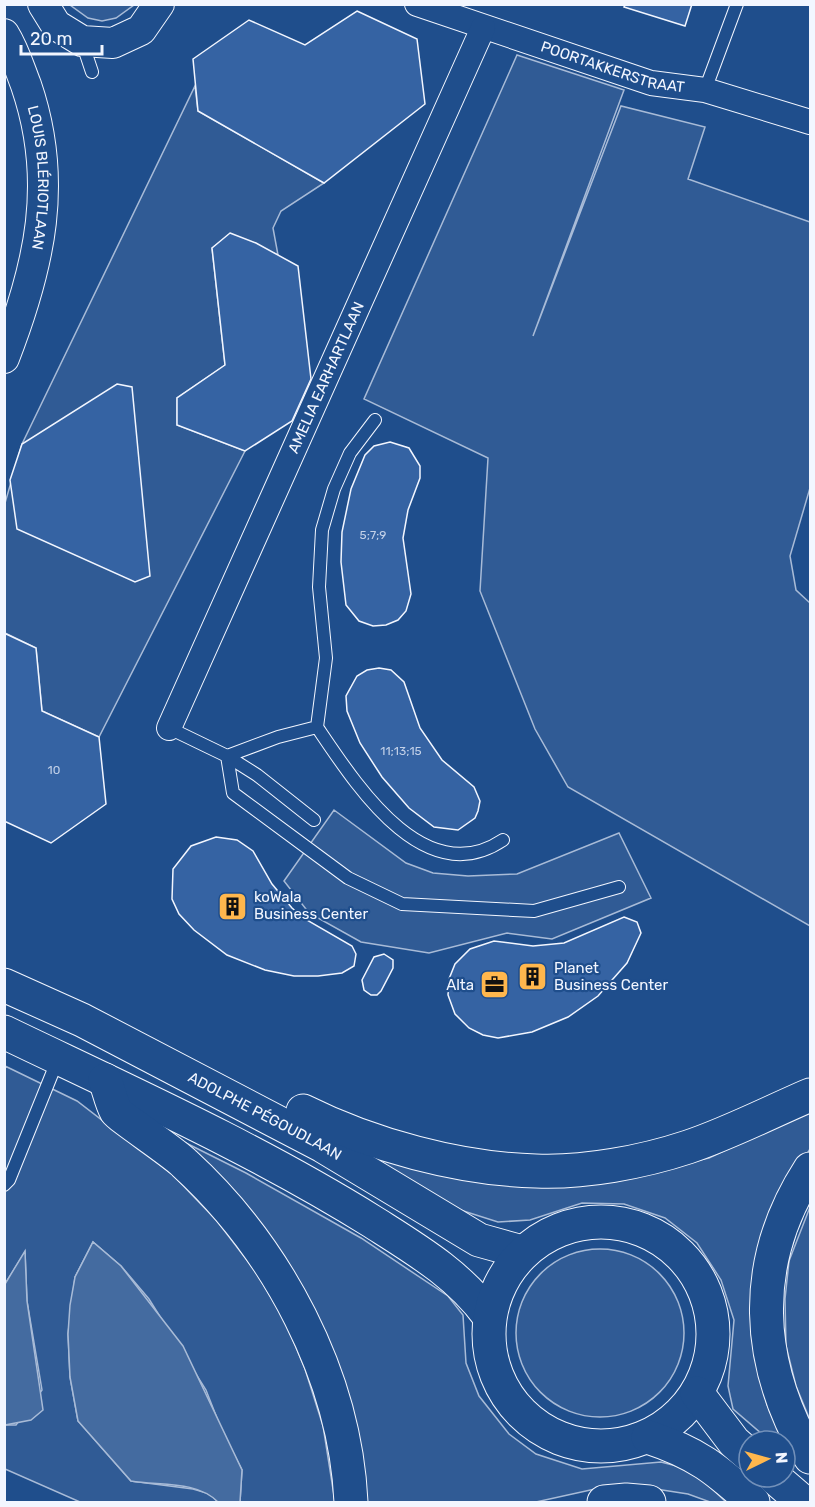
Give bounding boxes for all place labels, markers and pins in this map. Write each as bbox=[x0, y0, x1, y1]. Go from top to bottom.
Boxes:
place label: koWala Business Center bbox=[254, 888, 368, 923]
building icon: koWala Business Center bbox=[217, 890, 249, 922]
place label: Planet Business Center bbox=[554, 959, 668, 994]
building icon: Planet Business Center bbox=[517, 961, 549, 993]
office icon: Alta bbox=[479, 969, 511, 1001]
place label: Alta bbox=[446, 976, 474, 994]

